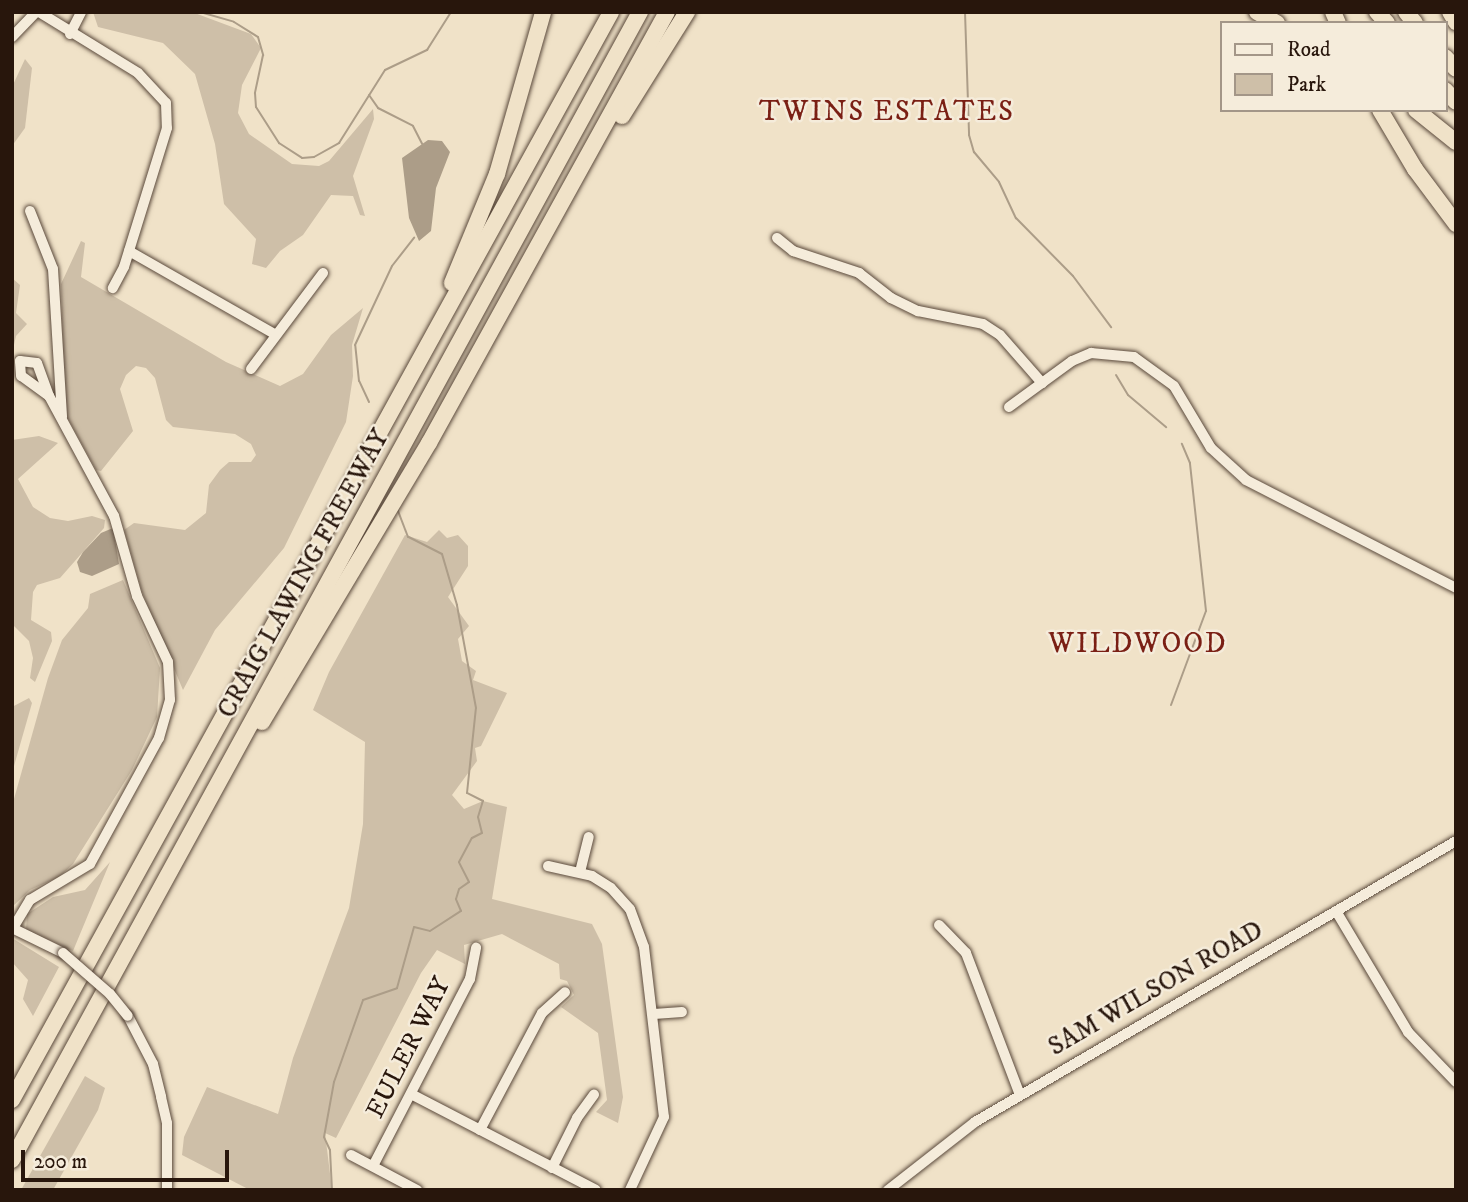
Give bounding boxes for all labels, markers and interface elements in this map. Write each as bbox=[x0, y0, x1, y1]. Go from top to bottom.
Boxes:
legend bbox=[1220, 21, 1447, 112]
text: Road bbox=[1287, 37, 1331, 63]
text: Park bbox=[1287, 72, 1326, 98]
district label: TWINS ESTATES bbox=[761, 95, 1013, 129]
street label: CRAIG LAWING FREEWAY bbox=[212, 424, 396, 724]
district label: WILDWOOD bbox=[1049, 627, 1227, 661]
street label: SAM WILSON ROAD bbox=[1043, 915, 1269, 1063]
street label: EULER WAY bbox=[360, 972, 458, 1124]
scale bar bbox=[24, 1136, 233, 1180]
text: 200 m bbox=[34, 1149, 87, 1175]

